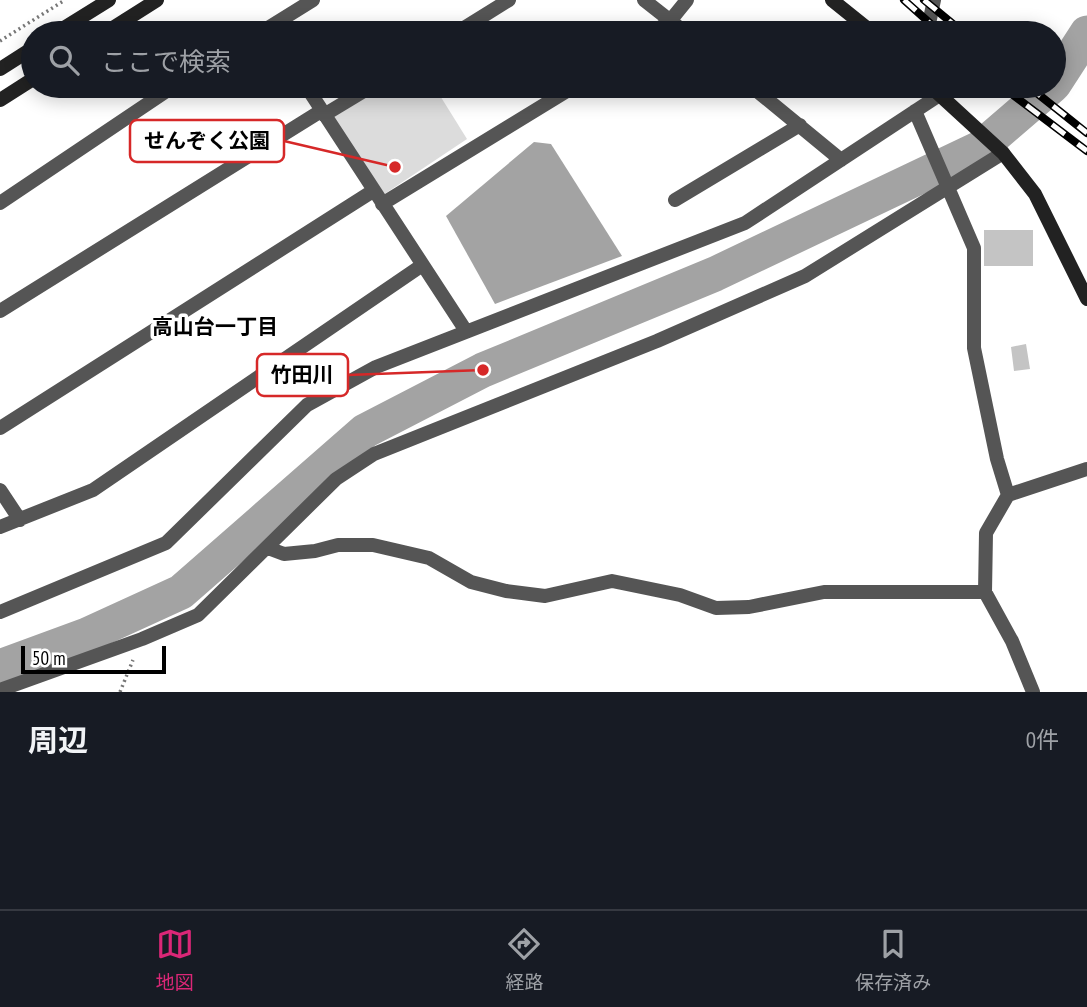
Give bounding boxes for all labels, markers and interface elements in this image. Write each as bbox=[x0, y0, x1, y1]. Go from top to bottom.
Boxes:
search box bbox=[21, 21, 1066, 98]
icon: search bbox=[45, 41, 83, 79]
text: ここで検索 bbox=[101, 45, 231, 78]
callout: せんぞく公園 bbox=[130, 120, 284, 162]
text: せんぞく公園 bbox=[144, 127, 270, 154]
district label: 高山台一丁目 bbox=[152, 313, 278, 340]
callout: 竹田川 bbox=[257, 354, 348, 396]
text: 竹田川 bbox=[271, 361, 334, 388]
scale bar bbox=[21, 643, 166, 675]
text: 50 m bbox=[32, 646, 66, 670]
text: 周辺 bbox=[28, 720, 88, 759]
text: 0件 bbox=[1026, 725, 1059, 754]
tab: 地図 bbox=[156, 925, 194, 994]
tab: 経路 bbox=[505, 925, 543, 994]
tab: 保存済み bbox=[855, 925, 931, 994]

